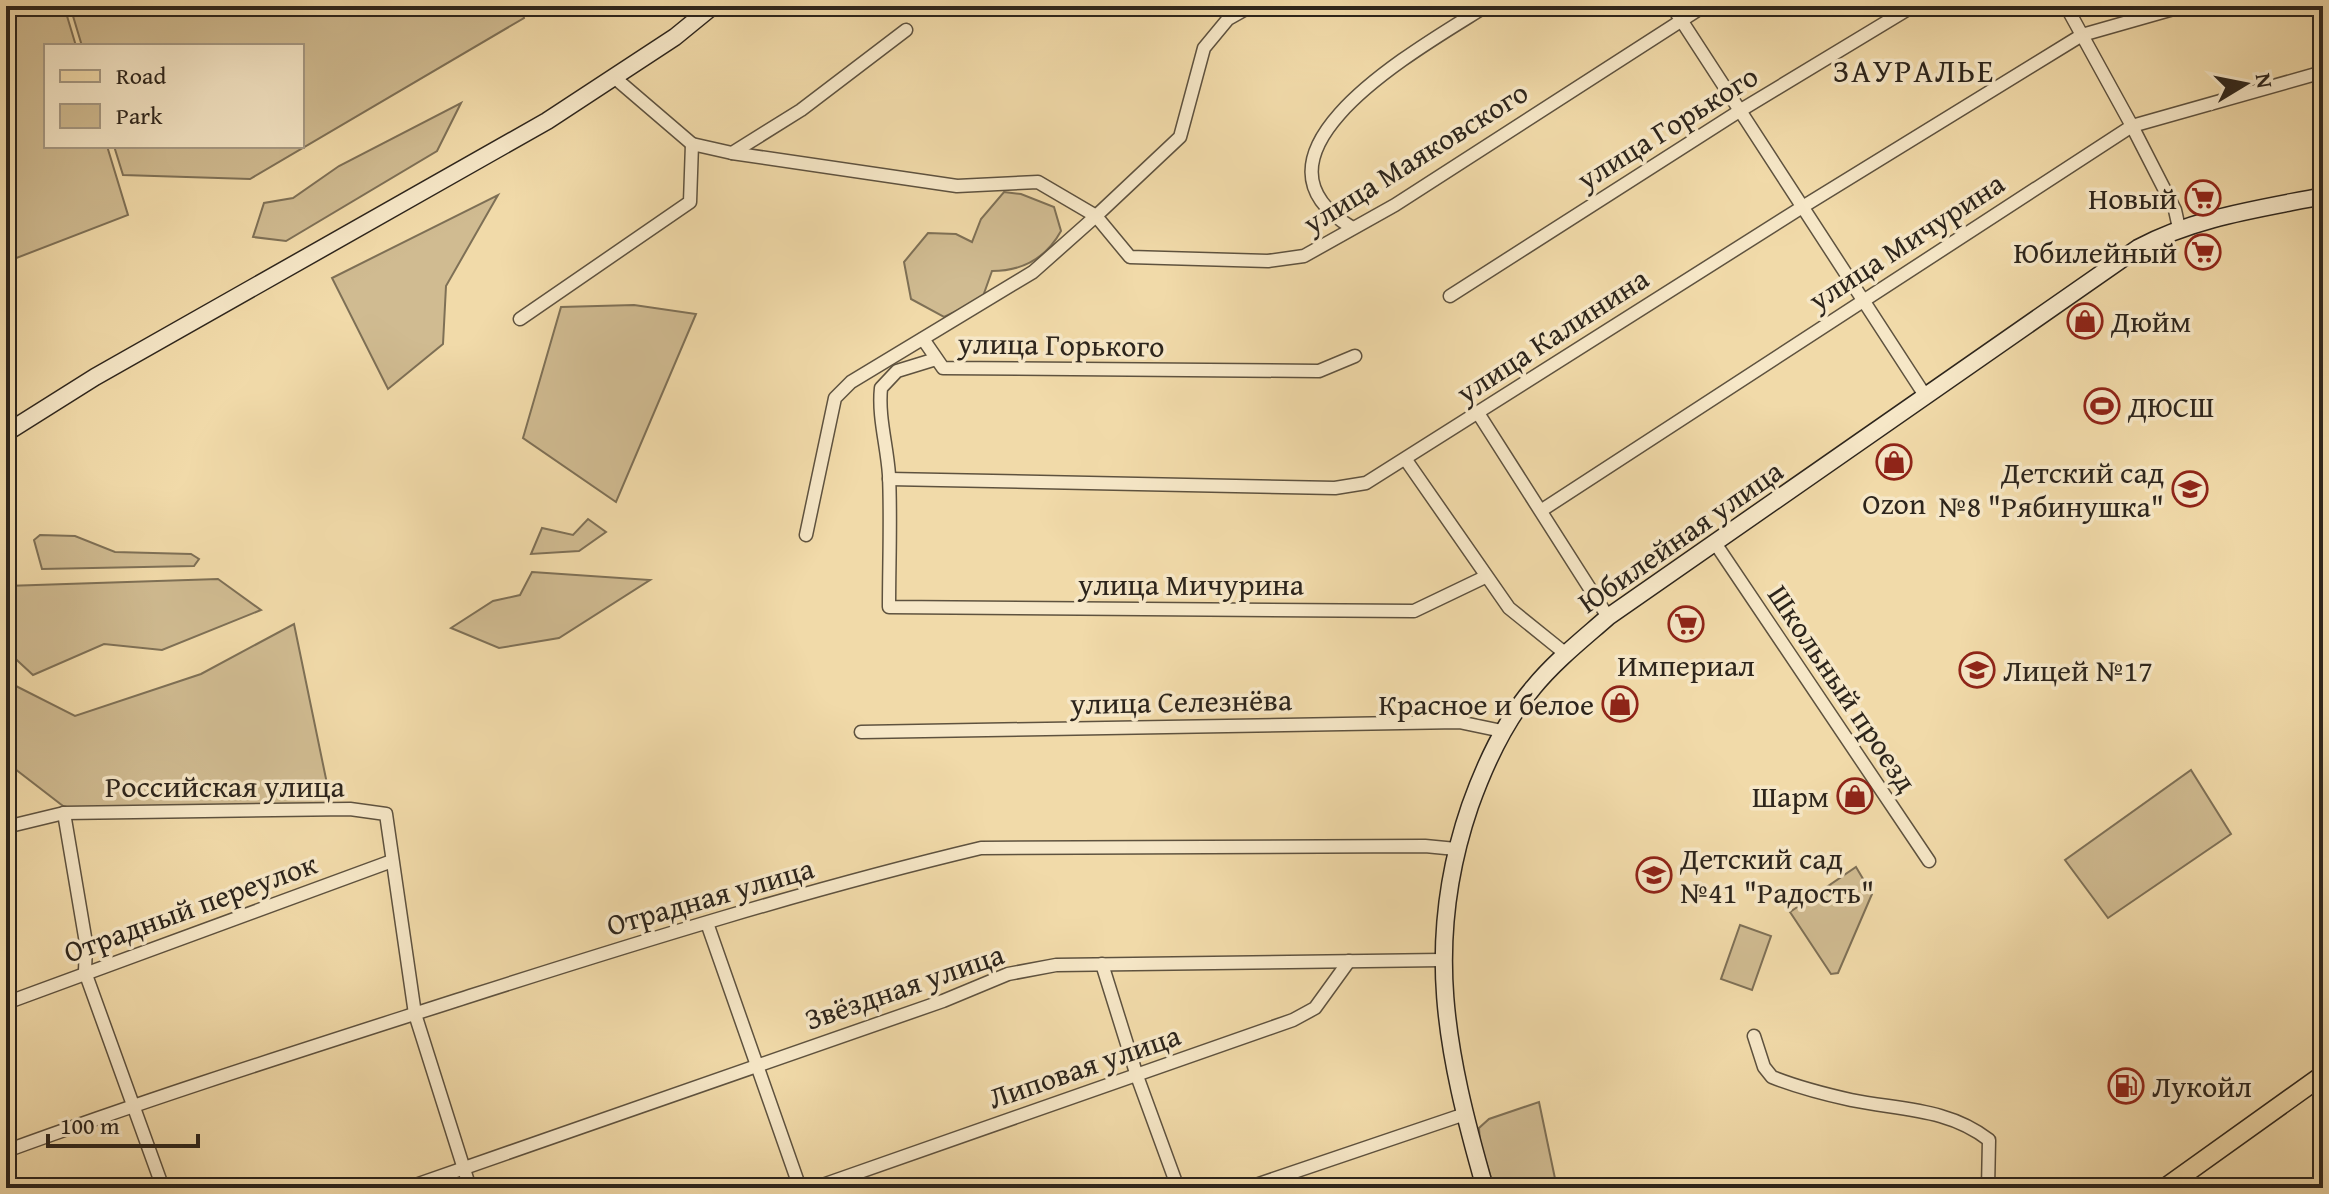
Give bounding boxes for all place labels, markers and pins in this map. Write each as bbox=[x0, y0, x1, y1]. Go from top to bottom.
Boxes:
place label: Новый bbox=[2088, 176, 2177, 220]
supermarket icon: Новый bbox=[2184, 179, 2222, 217]
place label: Юбилейный bbox=[2013, 230, 2177, 274]
supermarket icon: Юбилейный bbox=[2184, 233, 2222, 271]
place label: Дюйм bbox=[2110, 299, 2191, 343]
shop icon: Дюйм bbox=[2066, 302, 2104, 340]
place label: ДЮСШ bbox=[2127, 384, 2214, 428]
sports icon: ДЮСШ bbox=[2083, 387, 2121, 425]
shop icon: Ozon bbox=[1875, 443, 1913, 481]
place label: Детский сад №8 "Рябинушка" bbox=[1938, 450, 2164, 528]
school or university icon: Детский сад №8 "Рябинушка" bbox=[2171, 470, 2209, 508]
place label: Ozon bbox=[1862, 481, 1926, 525]
supermarket icon: Империал bbox=[1667, 605, 1705, 643]
place label: Империал bbox=[1617, 643, 1755, 687]
place label: Лицей №17 bbox=[2003, 648, 2153, 692]
school or university icon: Лицей №17 bbox=[1958, 651, 1996, 689]
place label: Красное и белое bbox=[1379, 682, 1594, 726]
shop icon: Красное и белое bbox=[1601, 685, 1639, 723]
place label: Шарм bbox=[1752, 774, 1829, 818]
shop icon: Шарм bbox=[1836, 777, 1874, 815]
place label: Детский сад №41 "Радость" bbox=[1679, 836, 1874, 914]
school or university icon: Детский сад №41 "Радость" bbox=[1635, 856, 1673, 894]
place label: Лукойл bbox=[2152, 1064, 2252, 1108]
fuel station icon: Лукойл bbox=[2107, 1067, 2145, 1105]

